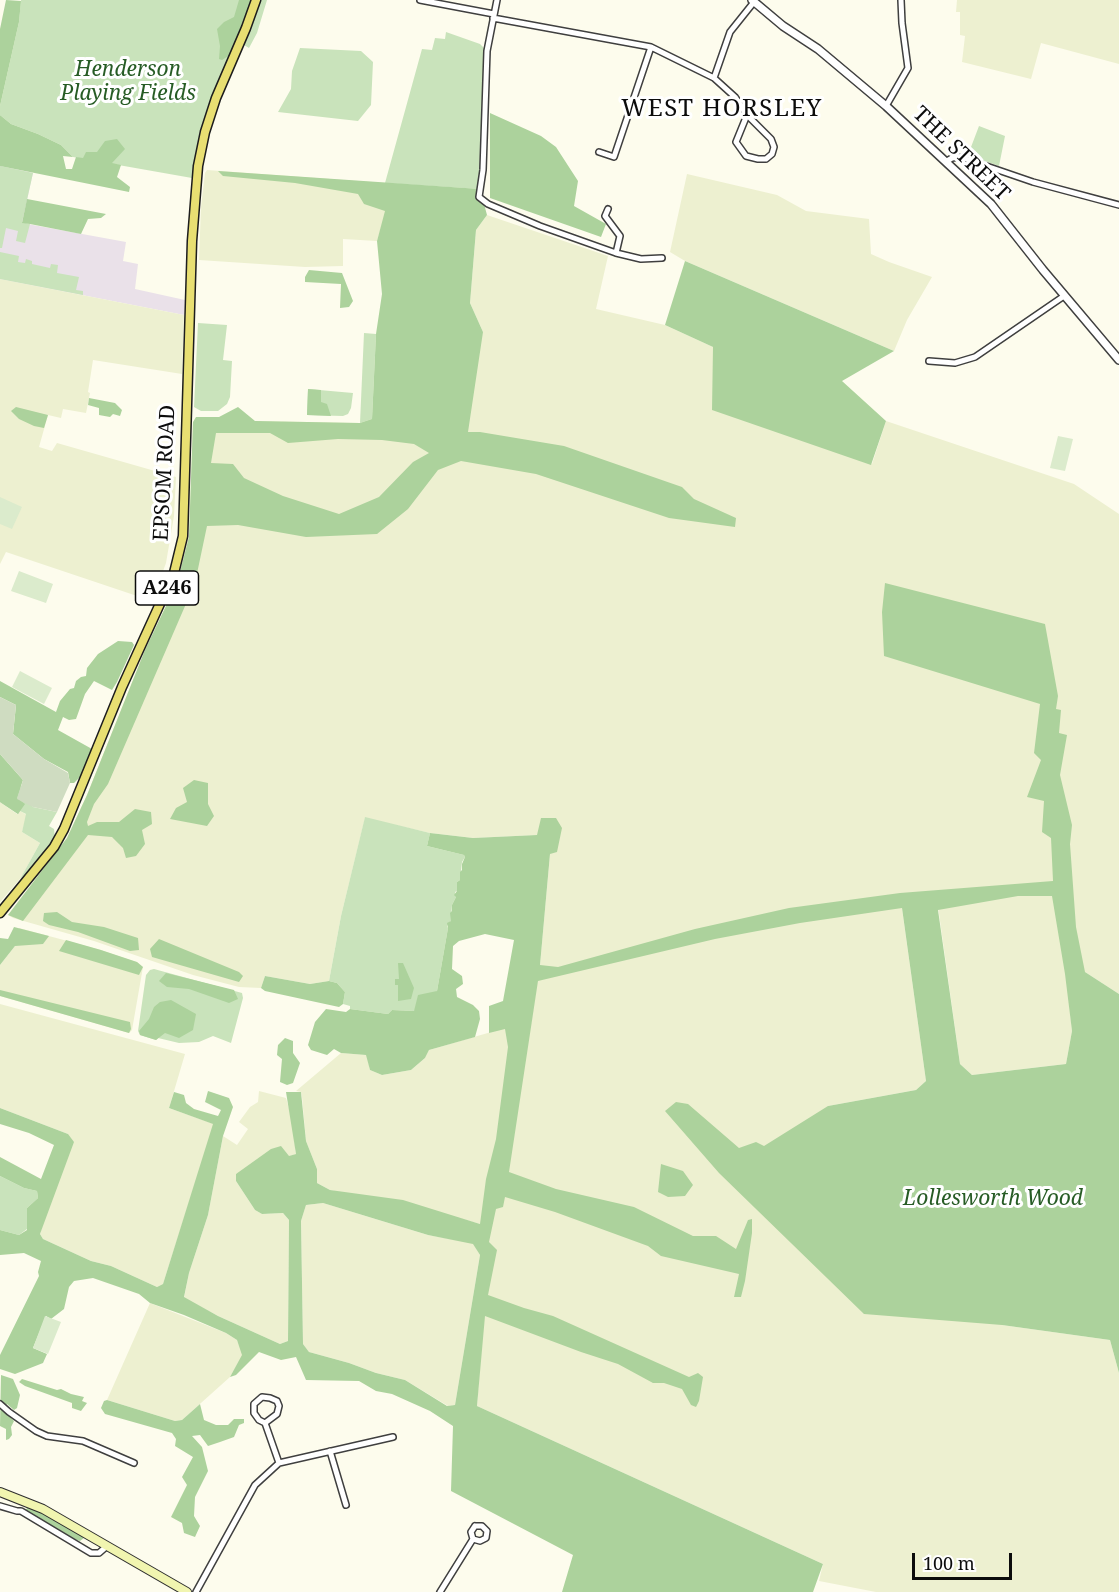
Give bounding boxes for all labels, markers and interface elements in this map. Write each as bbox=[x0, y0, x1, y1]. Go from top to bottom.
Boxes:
park label: Henderson Playing Fields bbox=[60, 57, 196, 107]
district label: WEST HORSLEY bbox=[621, 95, 823, 123]
street label: THE STREET bbox=[907, 102, 1015, 206]
street label: EPSOM ROAD bbox=[149, 404, 181, 542]
road number: A246 bbox=[136, 571, 198, 605]
park label: Lollesworth Wood bbox=[903, 1186, 1083, 1212]
scale bar bbox=[915, 1541, 1016, 1579]
text: 100 m bbox=[923, 1551, 975, 1575]

